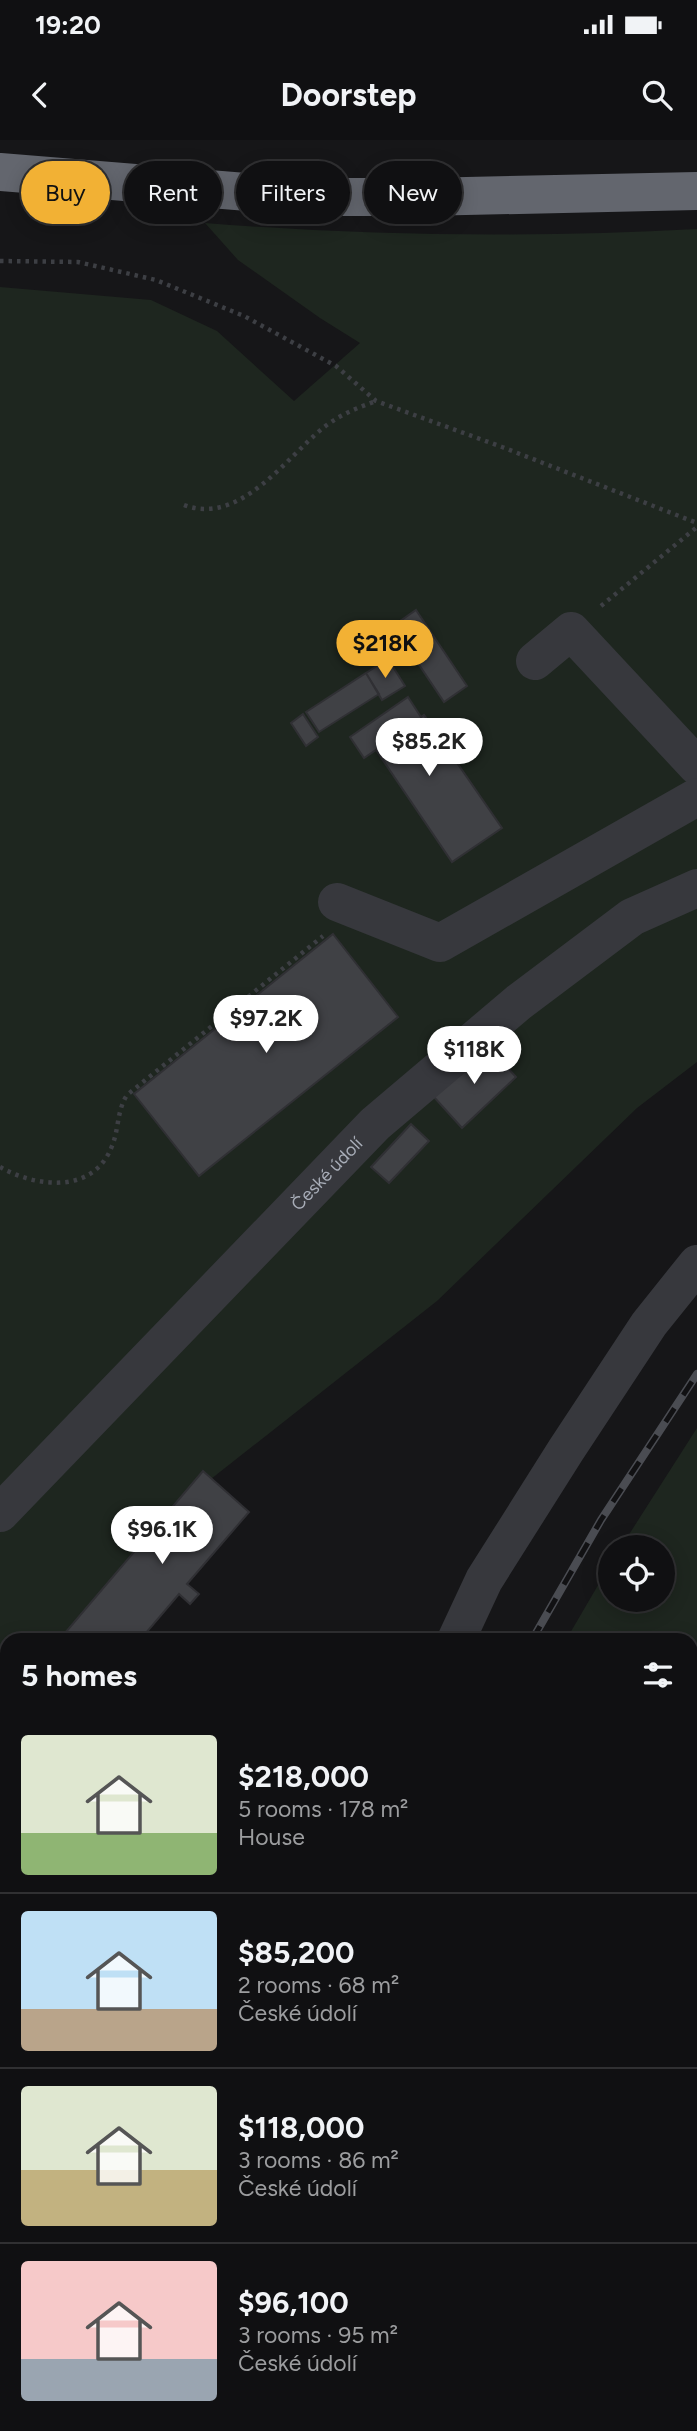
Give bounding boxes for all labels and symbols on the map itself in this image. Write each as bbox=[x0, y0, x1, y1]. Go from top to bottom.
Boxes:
pin: $218K bbox=[336, 620, 434, 680]
pin: $85.2K bbox=[372, 718, 486, 778]
pin: $97.2K bbox=[209, 996, 323, 1055]
pin: $118K bbox=[425, 1026, 523, 1086]
street label: České údolí bbox=[287, 1132, 368, 1215]
pin: $96.1K bbox=[105, 1506, 219, 1566]

